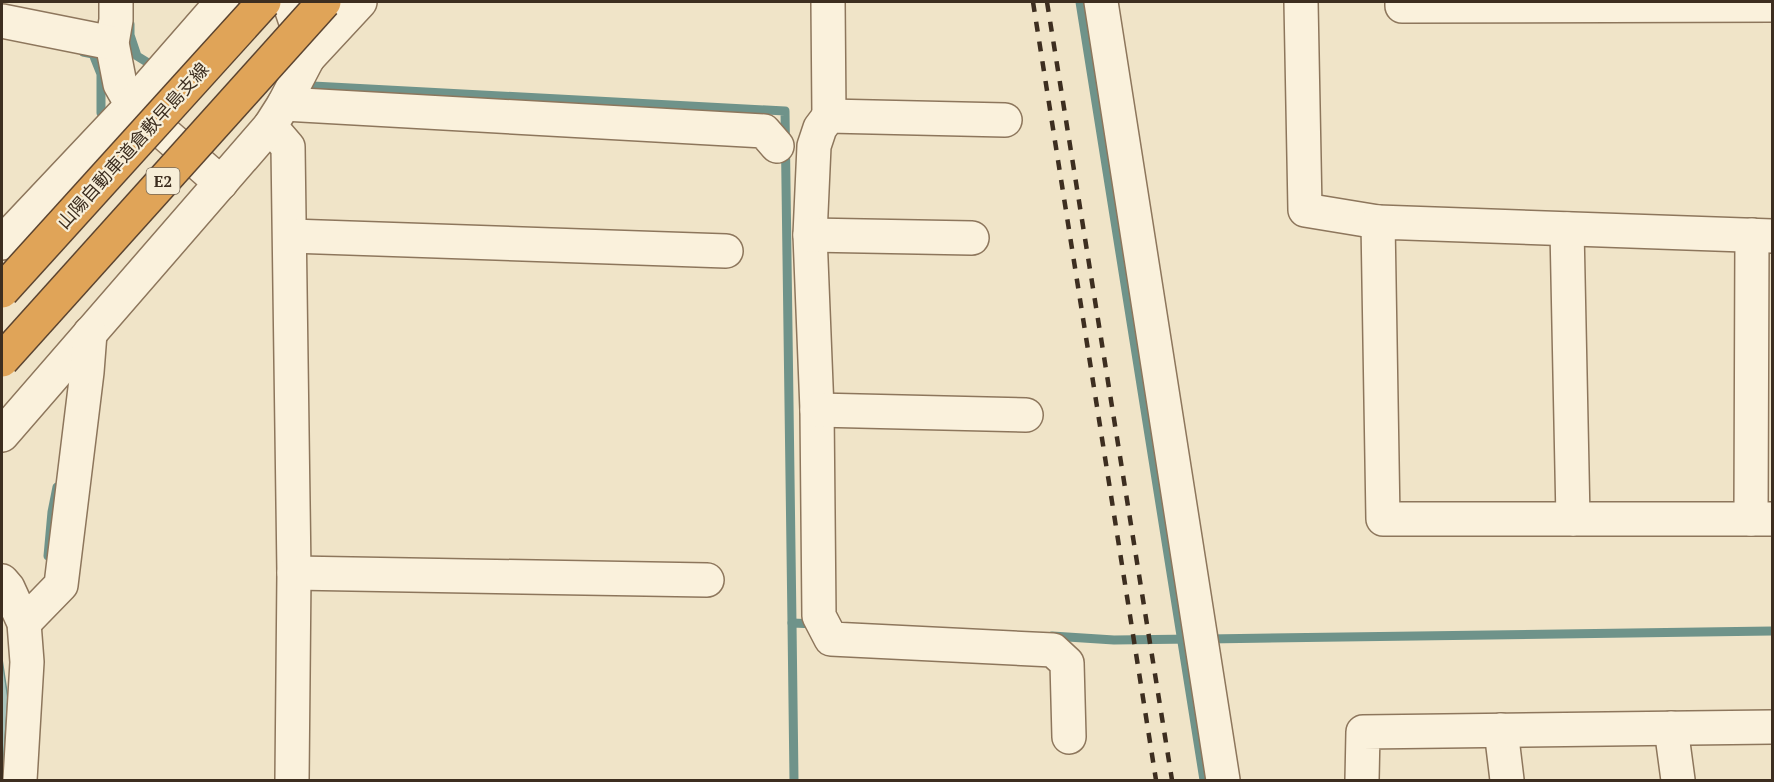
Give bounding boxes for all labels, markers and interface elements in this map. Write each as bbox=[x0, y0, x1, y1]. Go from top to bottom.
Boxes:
street label: 山陽自動車道倉敷早島支線 bbox=[51, 57, 213, 234]
road number: E2 bbox=[146, 168, 180, 194]

